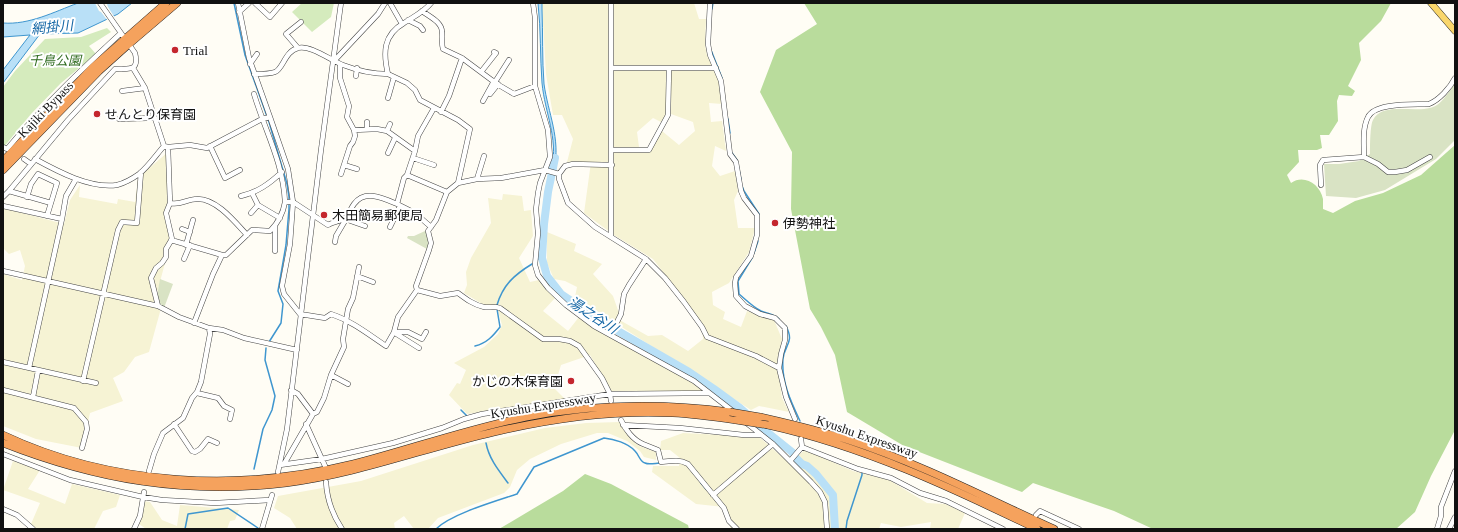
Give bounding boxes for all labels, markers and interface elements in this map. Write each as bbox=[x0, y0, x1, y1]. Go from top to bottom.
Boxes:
water label: 網掛川 bbox=[30, 18, 76, 37]
place label: Trial bbox=[183, 43, 208, 58]
marker: Trial bbox=[170, 45, 180, 55]
park label: 千鳥公園 bbox=[29, 53, 83, 68]
street label: Kajiki Bypass bbox=[15, 78, 76, 141]
place label: せんとり保育園 bbox=[105, 107, 196, 122]
marker: せんとり保育園 bbox=[92, 109, 102, 119]
place label: 木田簡易郵便局 bbox=[332, 208, 423, 223]
marker: 木田簡易郵便局 bbox=[319, 210, 329, 220]
place label: 伊勢神社 bbox=[783, 216, 835, 231]
marker: 伊勢神社 bbox=[770, 218, 780, 228]
water label: 湯之谷川 bbox=[565, 294, 622, 338]
place label: かじの木保育園 bbox=[472, 374, 563, 389]
marker: かじの木保育園 bbox=[566, 376, 576, 386]
street label: Kyushu Expressway bbox=[489, 390, 597, 421]
street label: Kyushu Expressway bbox=[814, 412, 920, 461]

